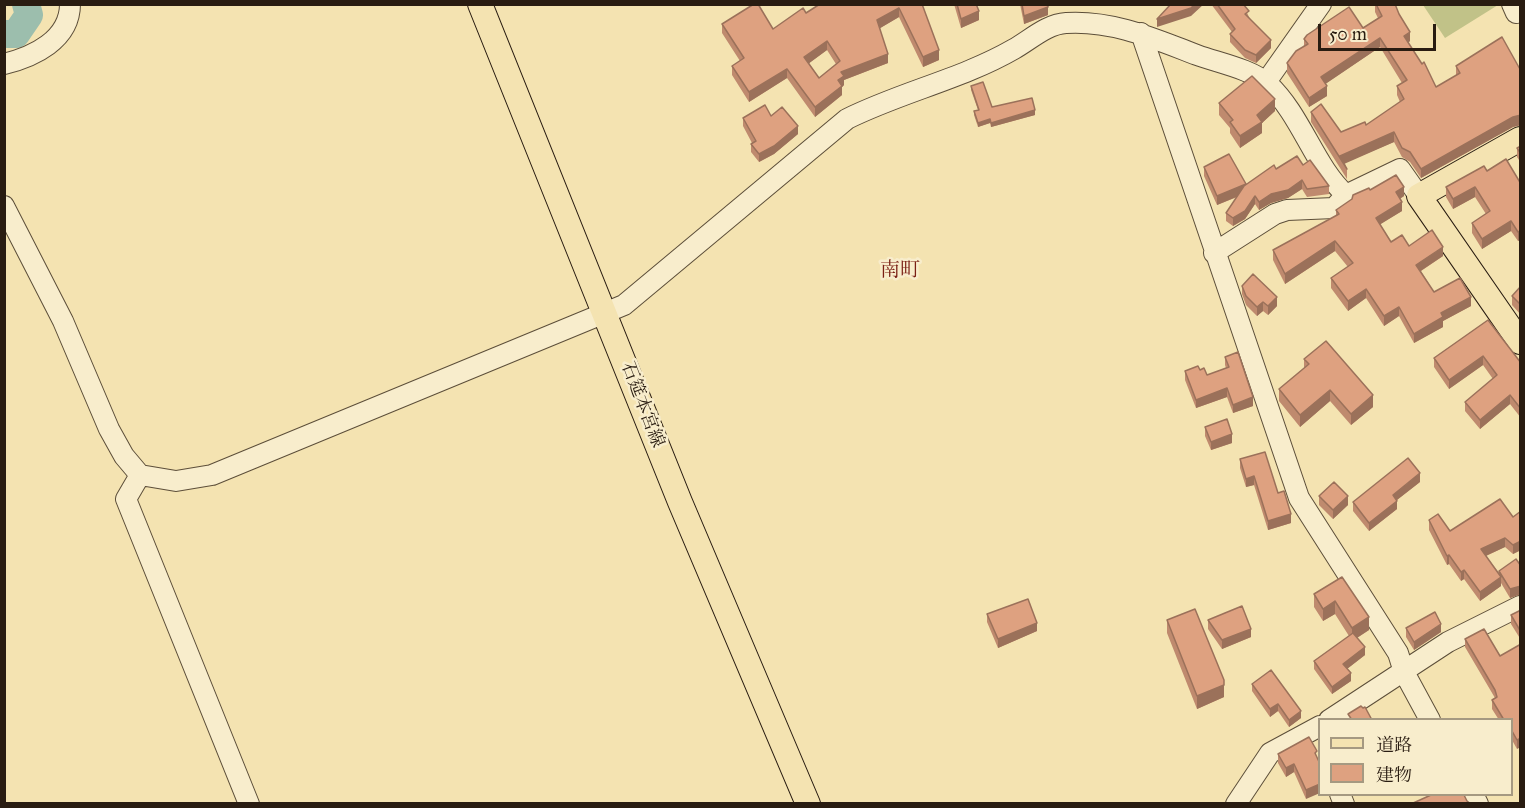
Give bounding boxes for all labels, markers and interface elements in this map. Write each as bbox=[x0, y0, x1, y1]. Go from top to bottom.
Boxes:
scale bar bbox=[1321, 12, 1440, 50]
text: 50 m bbox=[1329, 23, 1367, 45]
district label: 南町 bbox=[880, 259, 920, 283]
street label: 石筵本宮線 bbox=[616, 359, 668, 451]
legend bbox=[1318, 718, 1513, 796]
text: 道路 bbox=[1376, 734, 1412, 756]
text: 建物 bbox=[1376, 764, 1412, 786]

